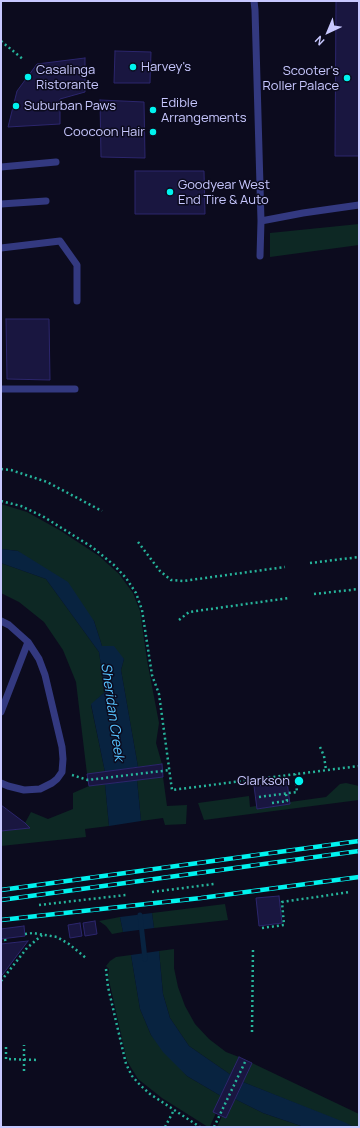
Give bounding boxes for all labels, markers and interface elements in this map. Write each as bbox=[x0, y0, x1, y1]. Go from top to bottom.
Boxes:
north arrow bbox=[308, 12, 348, 52]
text: N bbox=[311, 33, 327, 49]
place label: Harvey's bbox=[141, 59, 191, 75]
place label: Casalinga Ristorante bbox=[36, 62, 99, 93]
marker: Harvey's bbox=[128, 62, 138, 72]
place label: Scooter's Roller Palace bbox=[263, 63, 339, 94]
marker: Casalinga Ristorante bbox=[23, 72, 33, 82]
marker: Scooter's Roller Palace bbox=[342, 73, 352, 83]
place label: Edible Arrangements bbox=[161, 95, 247, 126]
place label: Suburban Paws bbox=[24, 98, 116, 114]
marker: Suburban Paws bbox=[11, 101, 21, 111]
marker: Edible Arrangements bbox=[148, 105, 158, 115]
place label: Coocoon Hair bbox=[64, 124, 145, 140]
marker: Coocoon Hair bbox=[148, 127, 158, 137]
place label: Goodyear West End Tire & Auto bbox=[178, 177, 270, 208]
marker: Goodyear West End Tire & Auto bbox=[165, 187, 175, 197]
water label: Sheridan Creek bbox=[97, 662, 127, 762]
place label: Clarkson bbox=[237, 773, 290, 789]
marker: Clarkson bbox=[293, 775, 305, 787]

